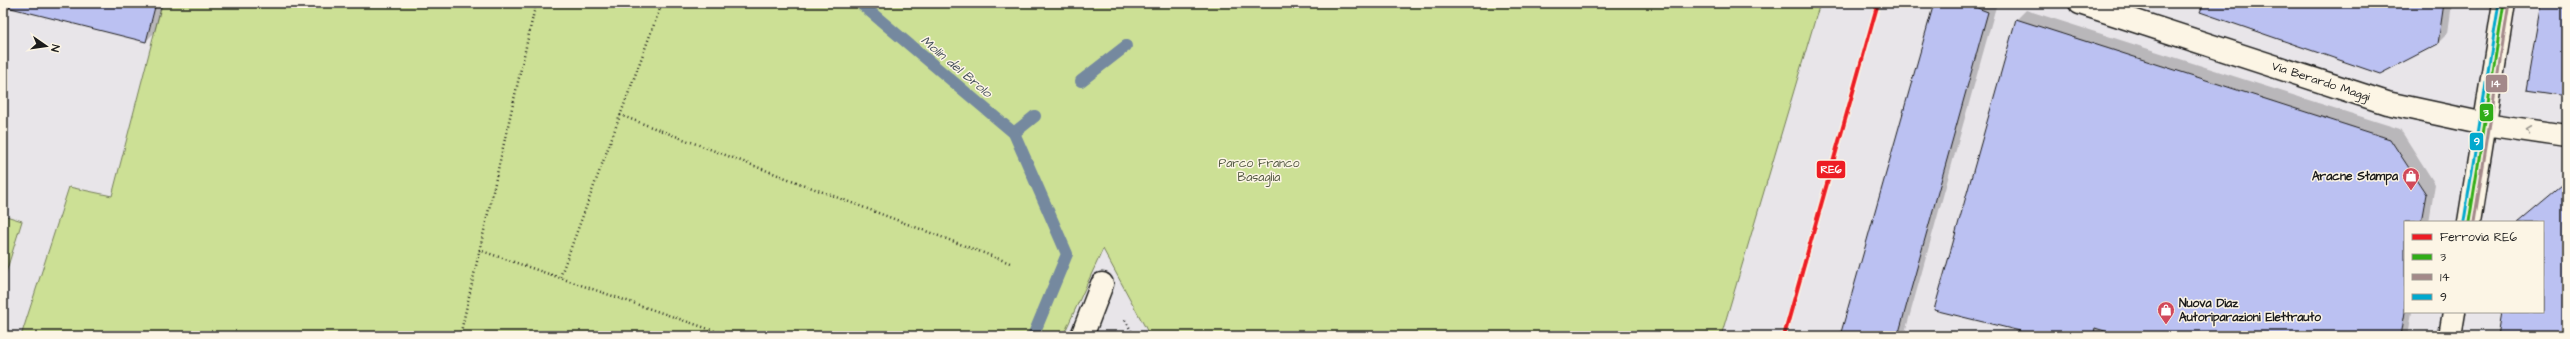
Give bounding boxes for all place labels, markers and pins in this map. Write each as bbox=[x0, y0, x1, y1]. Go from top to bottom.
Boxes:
shop icon: Aracne Stampa bbox=[2401, 166, 2421, 191]
place label: Aracne Stampa bbox=[2312, 168, 2399, 186]
place label: Nuova Diaz Autoriparazioni Elettrauto bbox=[2179, 295, 2321, 327]
shop icon: Nuova Diaz Autoriparazioni Elettrauto bbox=[2156, 300, 2176, 325]

